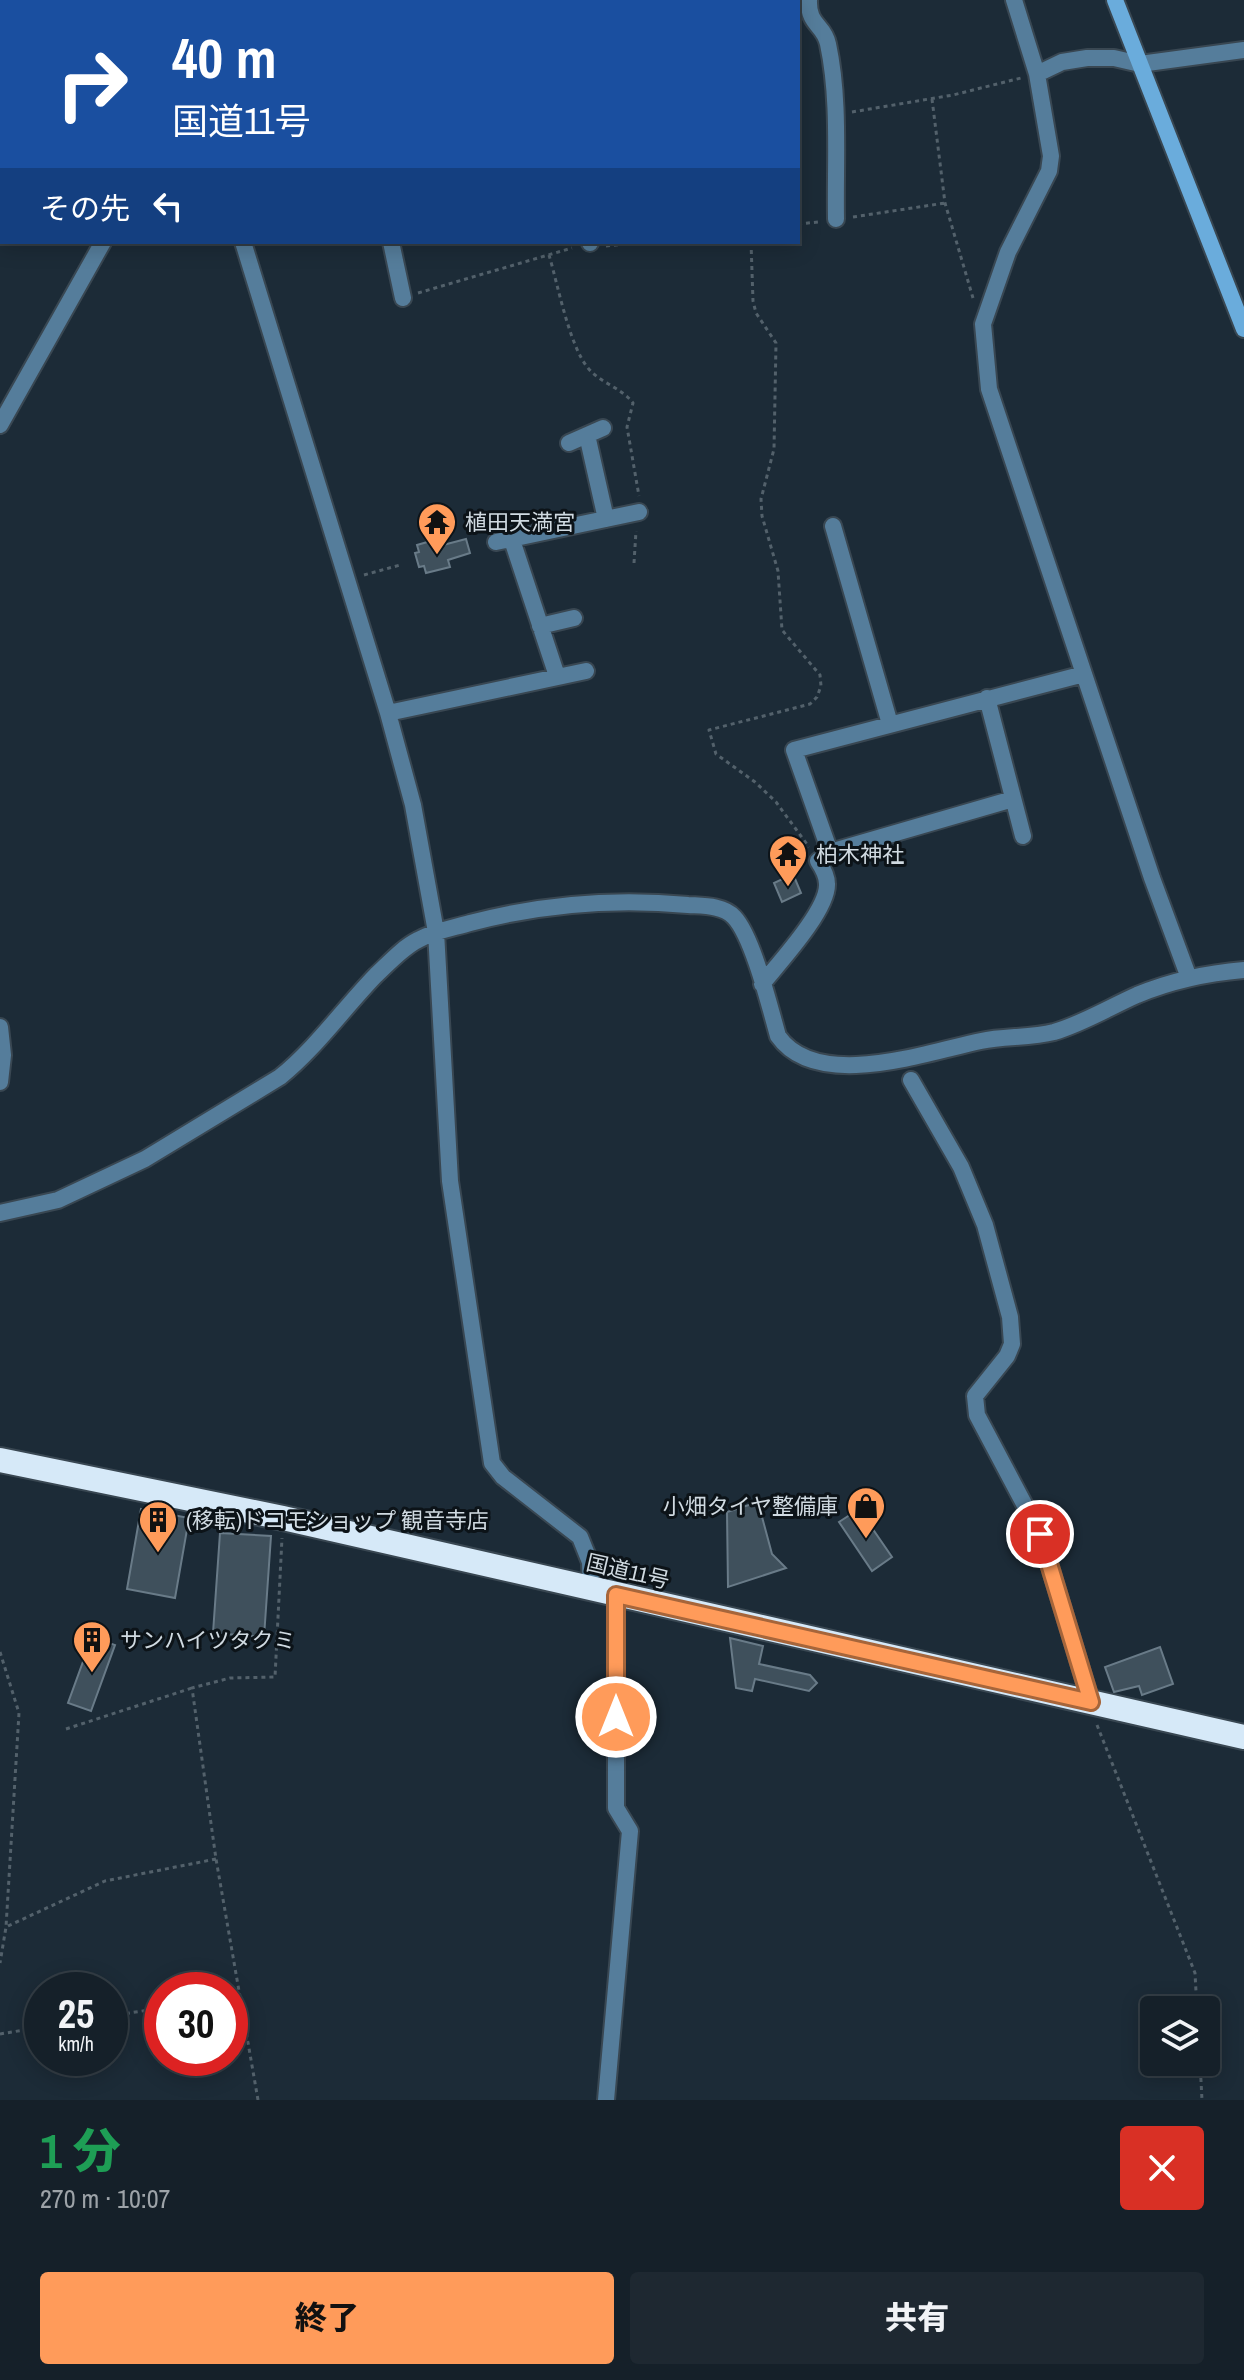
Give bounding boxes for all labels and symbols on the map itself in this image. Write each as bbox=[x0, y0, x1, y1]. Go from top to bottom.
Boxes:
temple icon: 植田天満宮 bbox=[416, 501, 458, 556]
place label: 植田天満宮 bbox=[465, 507, 575, 537]
temple icon: 柏木神社 bbox=[767, 833, 809, 888]
place label: 柏木神社 bbox=[816, 839, 904, 869]
shop icon: 小畑タイヤ整備庫 bbox=[845, 1485, 887, 1540]
place label: 小畑タイヤ整備庫 bbox=[663, 1491, 838, 1521]
building icon: (移転)ドコモショップ 観音寺店 bbox=[137, 1499, 179, 1554]
pin bbox=[1006, 1500, 1074, 1568]
place label: (移転)ドコモショップ 観音寺店 bbox=[186, 1505, 489, 1535]
street label: 国道11号 bbox=[583, 1547, 673, 1595]
building icon: サンハイツタクミ bbox=[71, 1619, 113, 1674]
place label: サンハイツタクミ bbox=[120, 1625, 296, 1655]
position arrow bbox=[574, 1675, 658, 1759]
speed limit sign: 30 bbox=[144, 1972, 248, 2076]

